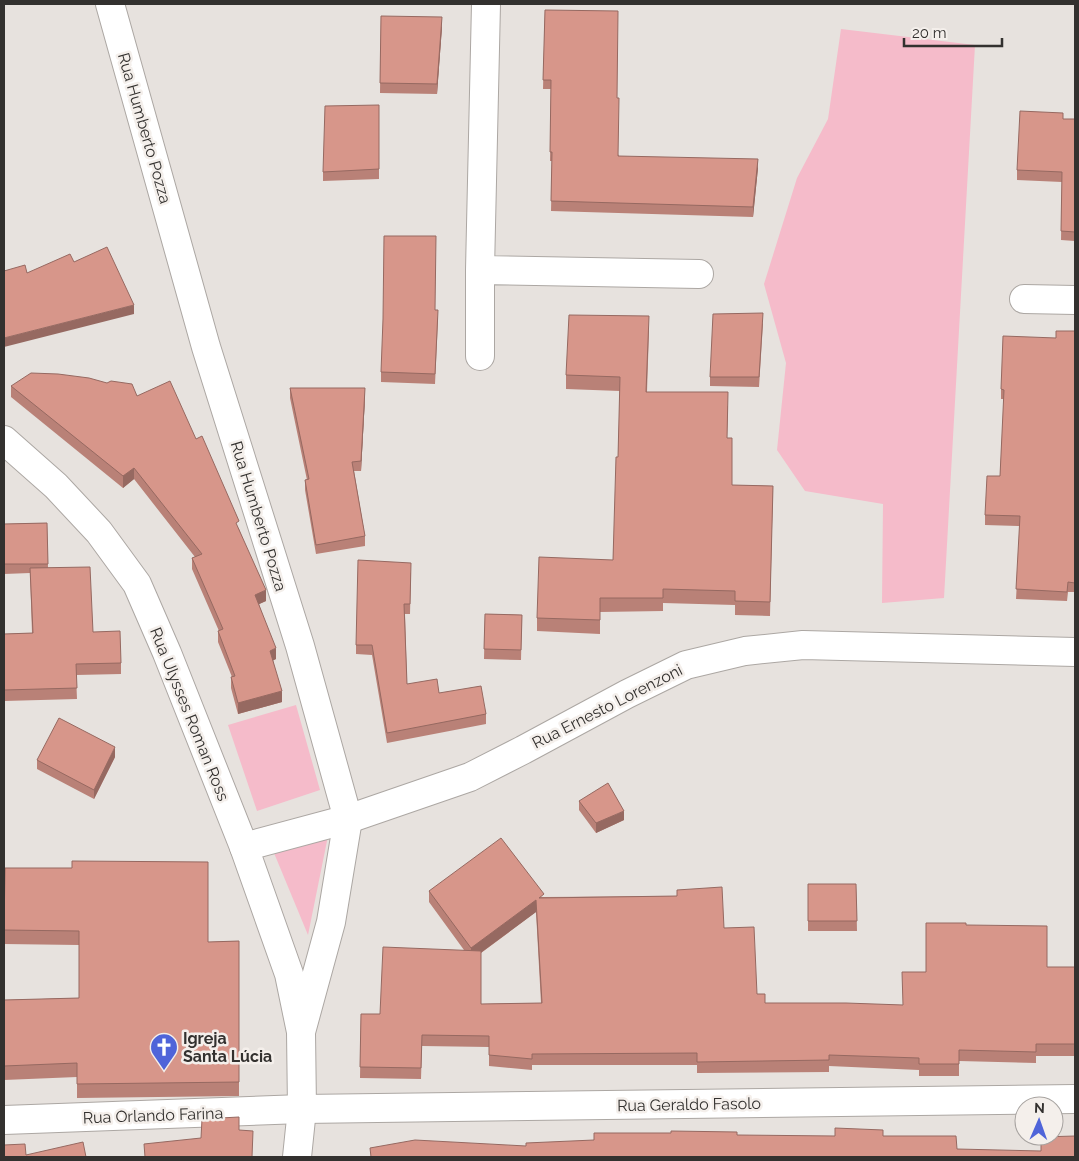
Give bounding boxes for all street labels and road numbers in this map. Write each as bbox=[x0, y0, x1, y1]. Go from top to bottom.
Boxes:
street label: Rua Humberto Pozza bbox=[114, 51, 175, 206]
street label: Rua Humberto Pozza bbox=[227, 439, 290, 593]
street label: Rua Ulysses Roman Ross bbox=[146, 625, 233, 804]
street label: Rua Ernesto Lorenzoni bbox=[529, 660, 685, 753]
street label: Rua Geraldo Fasolo bbox=[617, 1094, 761, 1115]
street label: Rua Orlando Farina bbox=[83, 1104, 224, 1127]

